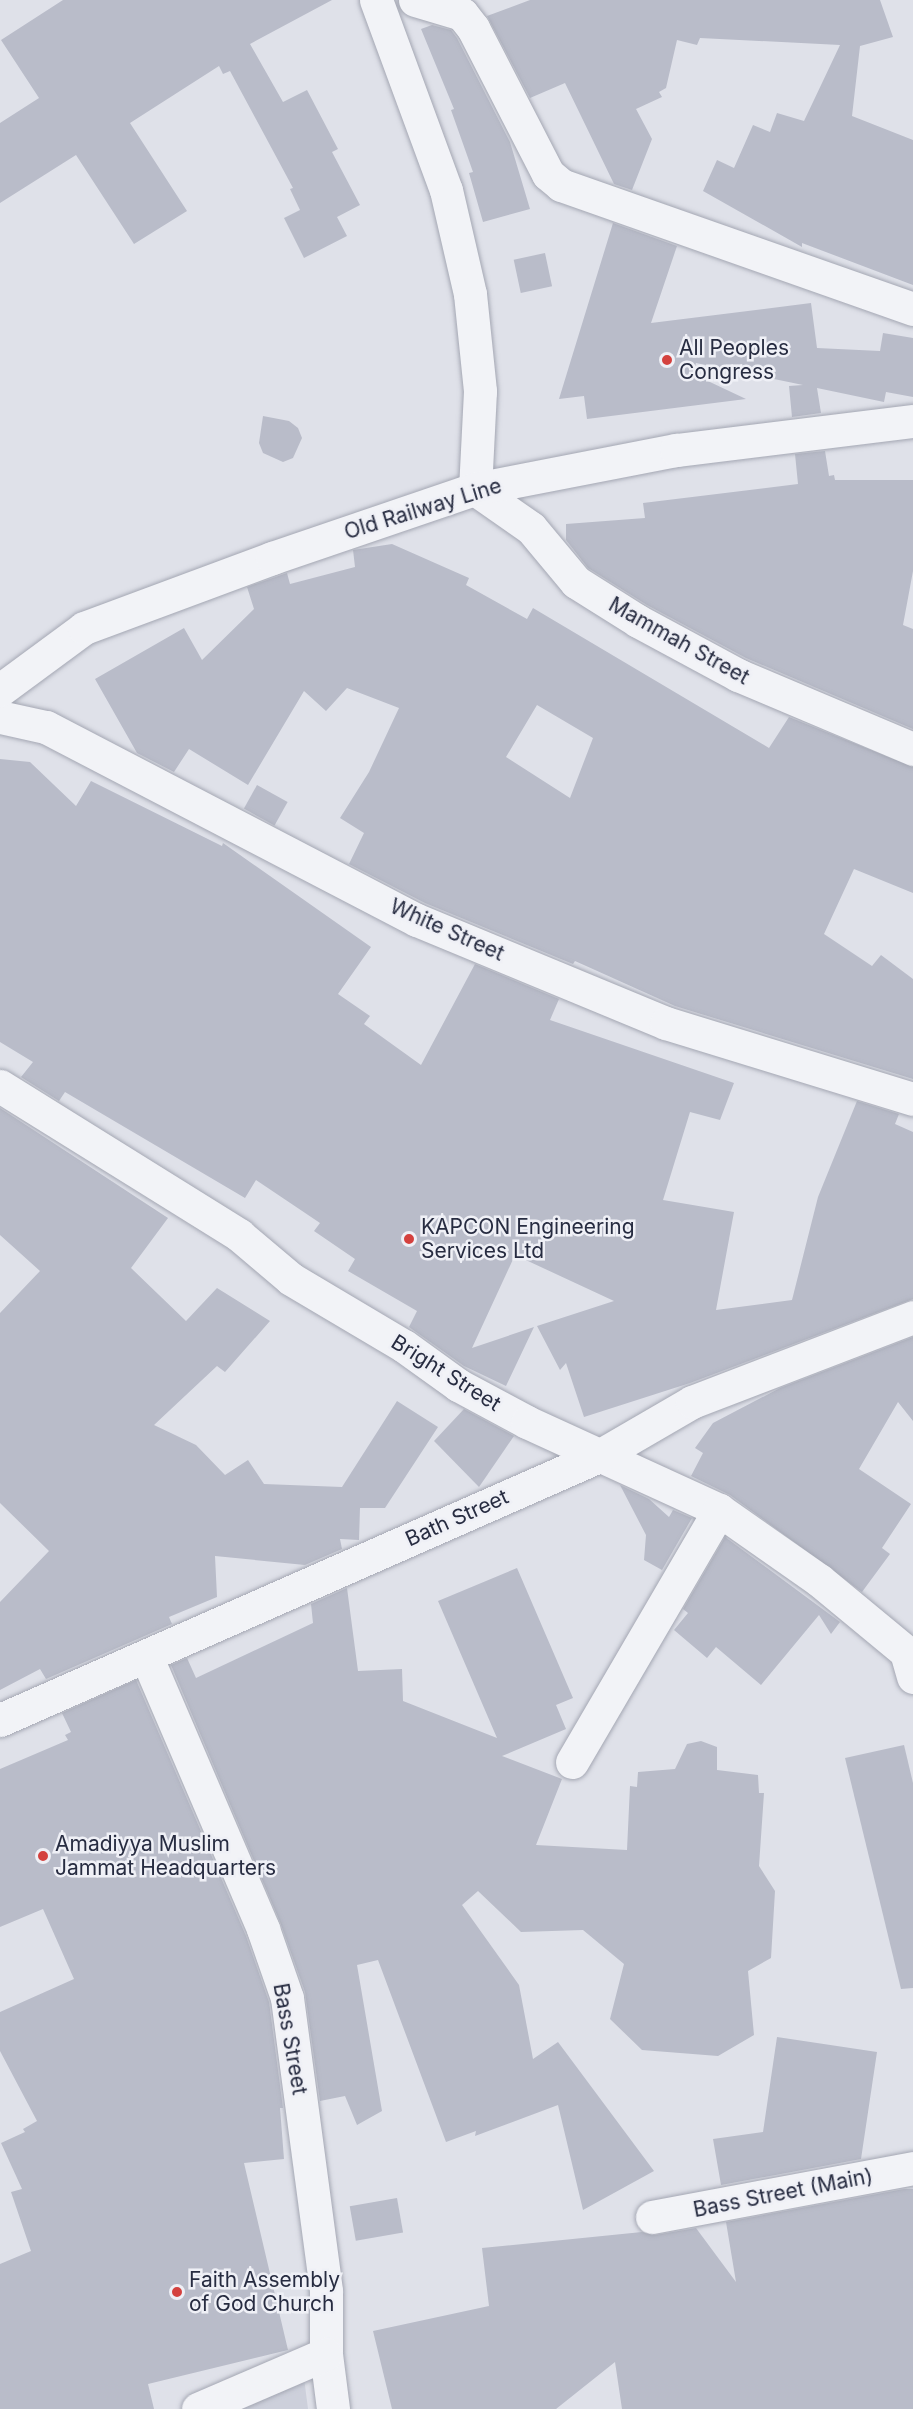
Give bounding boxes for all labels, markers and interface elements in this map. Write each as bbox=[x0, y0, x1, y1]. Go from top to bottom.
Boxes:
place label: All Peoples Congress bbox=[679, 335, 789, 385]
marker: All Peoples Congress bbox=[660, 353, 674, 367]
street label: Old Railway Line bbox=[341, 473, 505, 545]
street label: Mammah Street bbox=[604, 592, 754, 690]
street label: White Street bbox=[386, 894, 508, 966]
place label: KAPCON Engineering Services Ltd bbox=[421, 1214, 635, 1264]
marker: KAPCON Engineering Services Ltd bbox=[402, 1232, 416, 1246]
street label: Bright Street bbox=[387, 1329, 505, 1417]
street label: Bath Street bbox=[402, 1484, 512, 1552]
place label: Amadiyya Muslim Jammat Headquarters bbox=[55, 1831, 276, 1881]
marker: Amadiyya Muslim Jammat Headquarters bbox=[36, 1849, 50, 1863]
street label: Bass Street bbox=[268, 1981, 312, 2097]
street label: Bass Street (Main) bbox=[691, 2163, 875, 2223]
place label: Faith Assembly of God Church bbox=[189, 2267, 340, 2317]
marker: Faith Assembly of God Church bbox=[170, 2285, 184, 2299]

